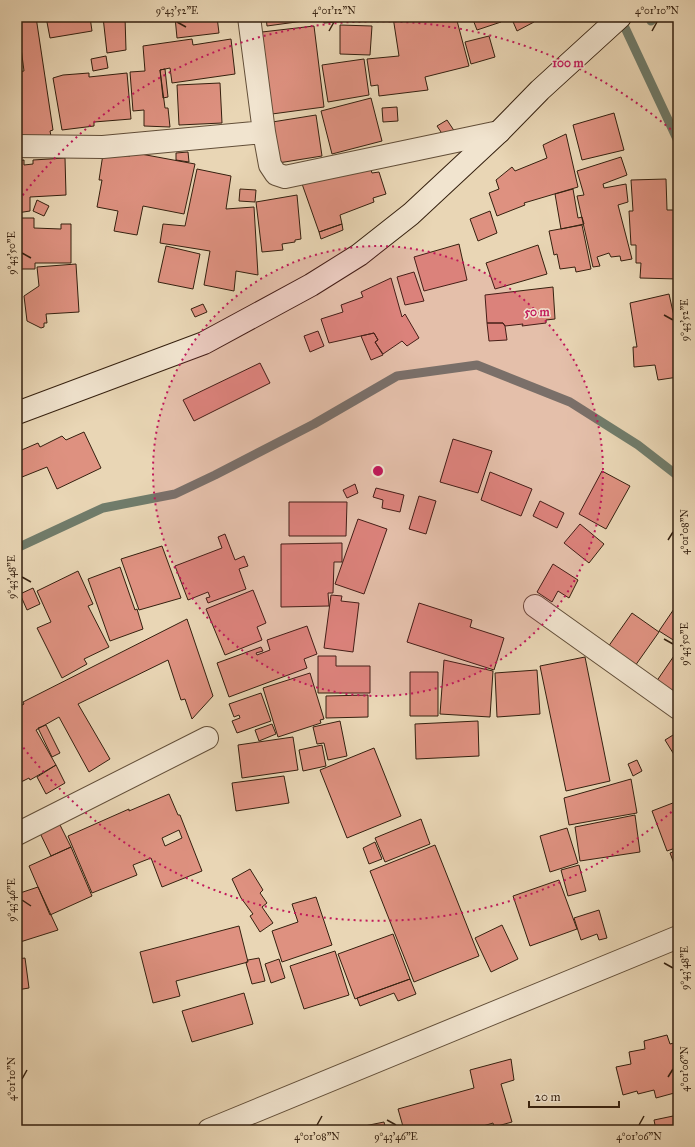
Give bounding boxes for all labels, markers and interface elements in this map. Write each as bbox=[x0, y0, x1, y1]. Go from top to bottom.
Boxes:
text: 9°43'52"E bbox=[156, 5, 198, 17]
text: 4°01'12"N bbox=[312, 5, 356, 17]
text: 4°01'10"N bbox=[635, 5, 680, 17]
text: 100 m bbox=[552, 56, 585, 70]
text: 9°43'50"E bbox=[6, 231, 18, 275]
text: 9°43'52"E bbox=[679, 299, 691, 341]
text: 50 m bbox=[524, 305, 551, 319]
centre of rings bbox=[371, 464, 385, 478]
text: 4°01'08"N bbox=[679, 509, 691, 555]
text: 9°43'48"E bbox=[6, 555, 18, 599]
text: 9°43'50"E bbox=[679, 622, 691, 666]
text: 9°43'46"E bbox=[6, 878, 18, 922]
text: 9°43'48"E bbox=[679, 946, 691, 990]
text: 4°01'06"N bbox=[679, 1046, 691, 1092]
text: 4°01'10"N bbox=[6, 1056, 18, 1101]
scale bar bbox=[529, 1083, 619, 1109]
text: 20 m bbox=[535, 1090, 561, 1104]
text: 4°01'08"N bbox=[294, 1131, 340, 1143]
text: 9°43'46"E bbox=[374, 1131, 418, 1143]
text: 4°01'06"N bbox=[616, 1131, 662, 1143]

